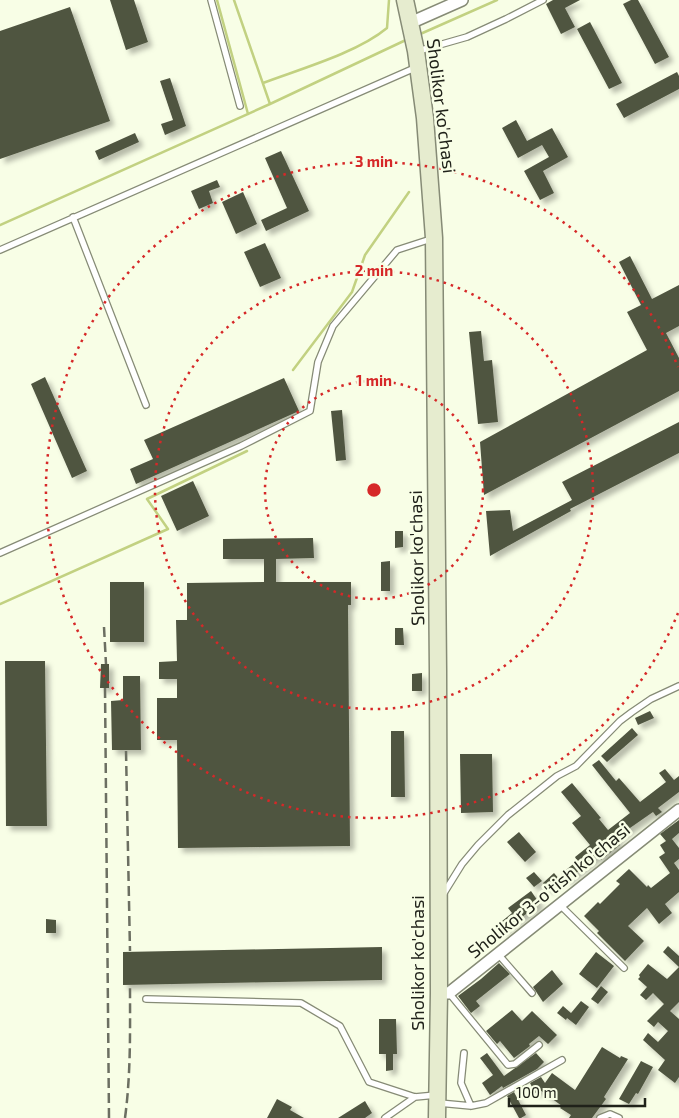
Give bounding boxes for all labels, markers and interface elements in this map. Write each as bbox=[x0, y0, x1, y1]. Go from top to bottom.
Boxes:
street label: Sholikor ko'chasi bbox=[423, 37, 461, 174]
text: 3 min bbox=[355, 152, 393, 170]
text: 2 min bbox=[355, 261, 393, 279]
text: 1 min bbox=[356, 371, 392, 389]
centre of rings bbox=[365, 481, 383, 499]
street label: Sholikor ko'chasi bbox=[404, 490, 428, 626]
street label: Sholikor 3-o'tish ko'chasi bbox=[463, 818, 634, 962]
street label: Sholikor ko'chasi bbox=[406, 895, 428, 1031]
scale bar bbox=[509, 1076, 645, 1108]
text: 100 m bbox=[516, 1083, 557, 1101]

